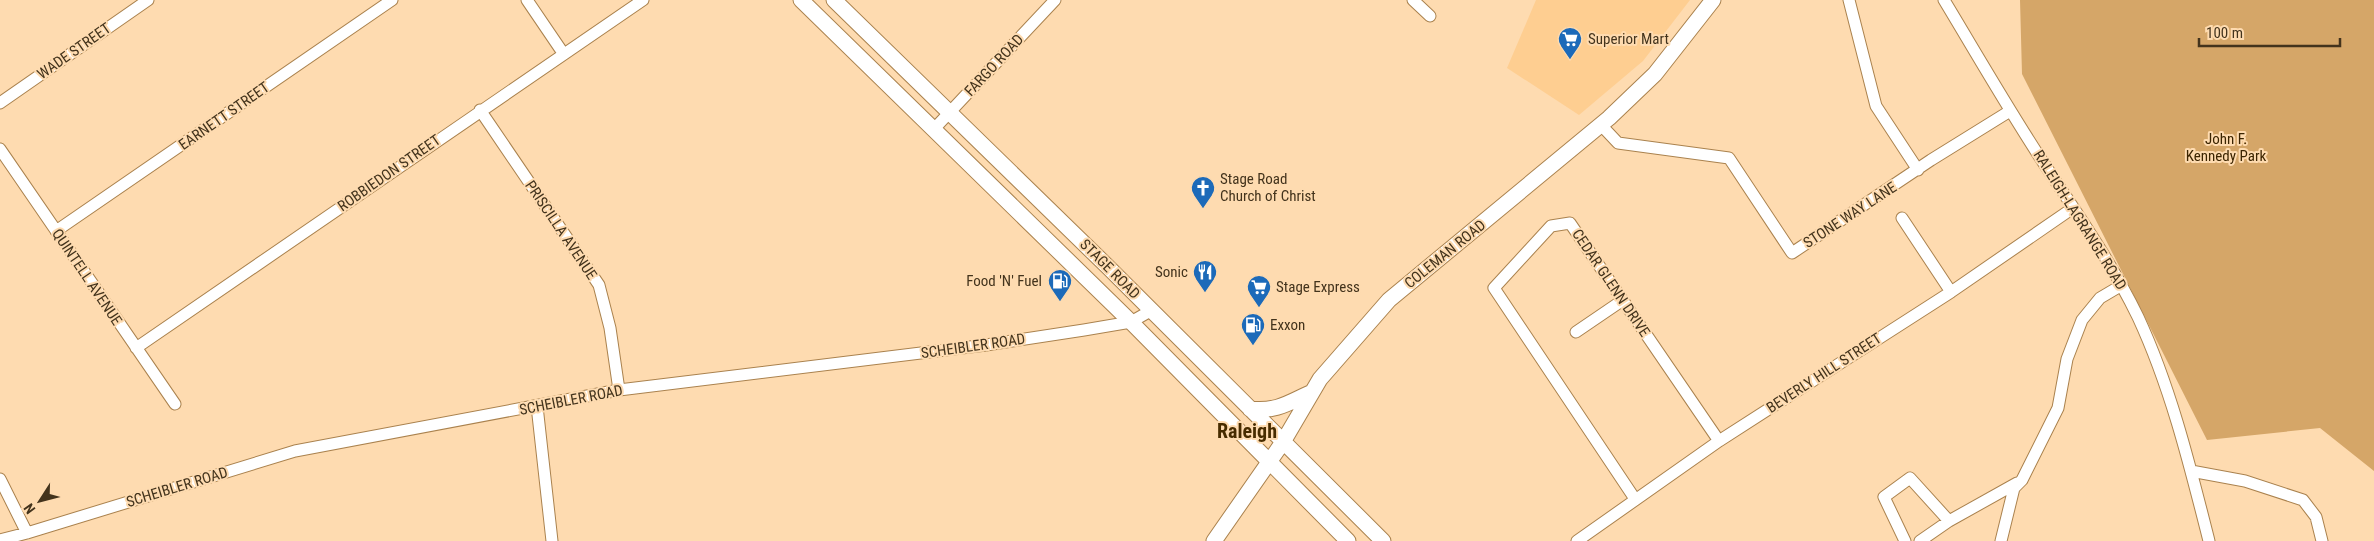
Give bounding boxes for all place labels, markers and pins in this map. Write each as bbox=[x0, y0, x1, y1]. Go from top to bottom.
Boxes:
supermarket icon: Superior Mart bbox=[1557, 26, 1583, 60]
place label: Superior Mart bbox=[1588, 30, 1669, 48]
place label: Stage Road Church of Christ bbox=[1220, 170, 1316, 205]
church icon: Stage Road Church of Christ bbox=[1190, 175, 1216, 209]
restaurant icon: Sonic bbox=[1192, 259, 1218, 293]
place label: Sonic bbox=[1155, 263, 1188, 281]
fuel station icon: Food 'N' Fuel bbox=[1047, 268, 1073, 302]
place label: Food 'N' Fuel bbox=[966, 272, 1042, 290]
supermarket icon: Stage Express bbox=[1246, 274, 1272, 308]
place label: Stage Express bbox=[1276, 278, 1360, 296]
fuel station icon: Exxon bbox=[1240, 312, 1266, 346]
place label: Exxon bbox=[1270, 316, 1305, 334]

